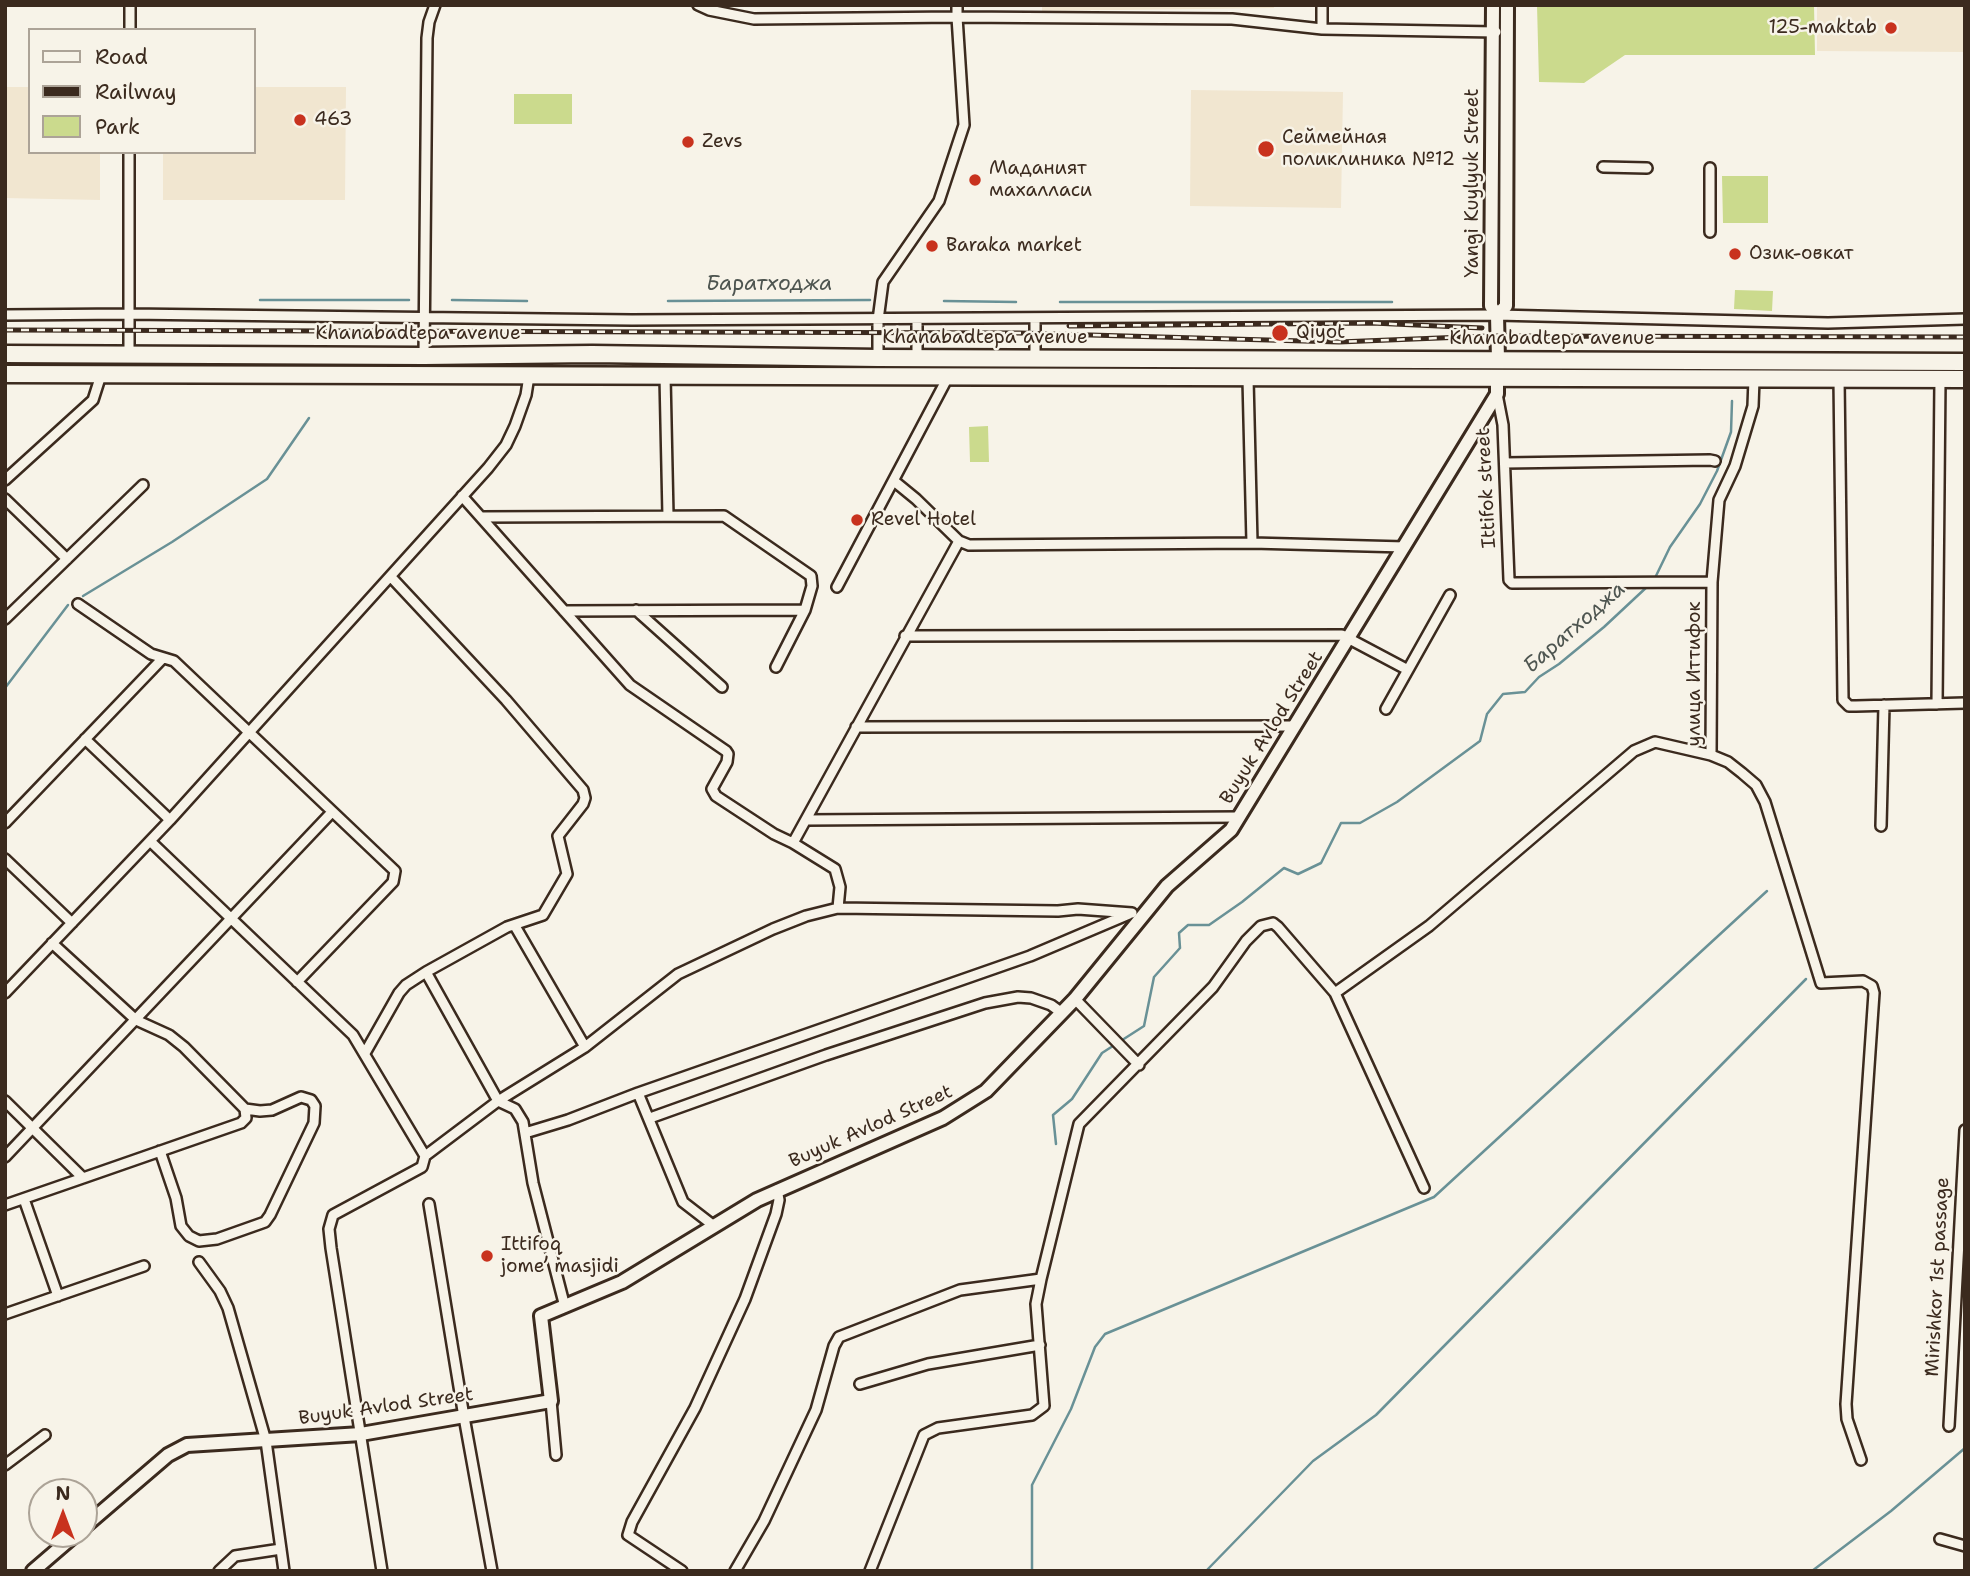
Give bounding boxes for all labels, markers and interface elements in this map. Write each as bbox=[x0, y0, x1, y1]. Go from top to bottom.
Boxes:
place label: 125-maktab bbox=[1768, 17, 1877, 39]
marker: 125-maktab bbox=[1883, 20, 1899, 36]
legend bbox=[28, 28, 256, 154]
text: Road bbox=[95, 43, 148, 71]
text: Railway bbox=[95, 78, 177, 106]
street label: Yangi Kuylyuk Street bbox=[1462, 88, 1484, 278]
place label: 463 bbox=[314, 109, 352, 131]
marker: 463 bbox=[292, 112, 308, 128]
text: Park bbox=[95, 113, 140, 141]
place label: Сеймейная поликлиника №12 bbox=[1282, 127, 1455, 171]
place label: Zevs bbox=[702, 131, 743, 153]
marker: Zevs bbox=[680, 134, 696, 150]
marker: Сеймейная поликлиника №12 bbox=[1256, 139, 1276, 159]
place label: Маданият махалласи bbox=[989, 158, 1092, 202]
marker: Маданият махалласи bbox=[967, 172, 983, 188]
place label: Baraka market bbox=[946, 235, 1082, 257]
marker: Baraka market bbox=[924, 238, 940, 254]
place label: Озик-овкат bbox=[1749, 243, 1854, 265]
marker: Озик-овкат bbox=[1727, 246, 1743, 262]
water label: Баратходжа bbox=[706, 272, 832, 298]
place label: Qiyot bbox=[1296, 322, 1345, 344]
street label: Khanabadtepa avenue bbox=[315, 323, 521, 345]
marker: Qiyot bbox=[1270, 323, 1290, 343]
street label: Khanabadtepa avenue bbox=[882, 327, 1088, 349]
street label: Khanabadtepa avenue bbox=[1449, 328, 1655, 350]
street label: Ittifok street bbox=[1472, 427, 1502, 549]
place label: Revel Hotel bbox=[871, 509, 976, 531]
marker: Revel Hotel bbox=[849, 512, 865, 528]
water label: Баратходжа bbox=[1519, 577, 1631, 679]
street label: улица Иттифок bbox=[1684, 601, 1706, 747]
street label: Buyuk Avlod Street bbox=[1216, 647, 1328, 809]
street label: Buyuk Avlod Street bbox=[786, 1081, 956, 1173]
street label: Mirishkor 1st passage bbox=[1921, 1177, 1955, 1377]
place label: Ittifoq jome’ masjidi bbox=[501, 1234, 619, 1278]
marker: Ittifoq jome’ masjidi bbox=[479, 1248, 495, 1264]
street label: Buyuk Avlod Street bbox=[297, 1383, 475, 1431]
north arrow bbox=[28, 1478, 98, 1548]
text: N bbox=[55, 1481, 71, 1506]

